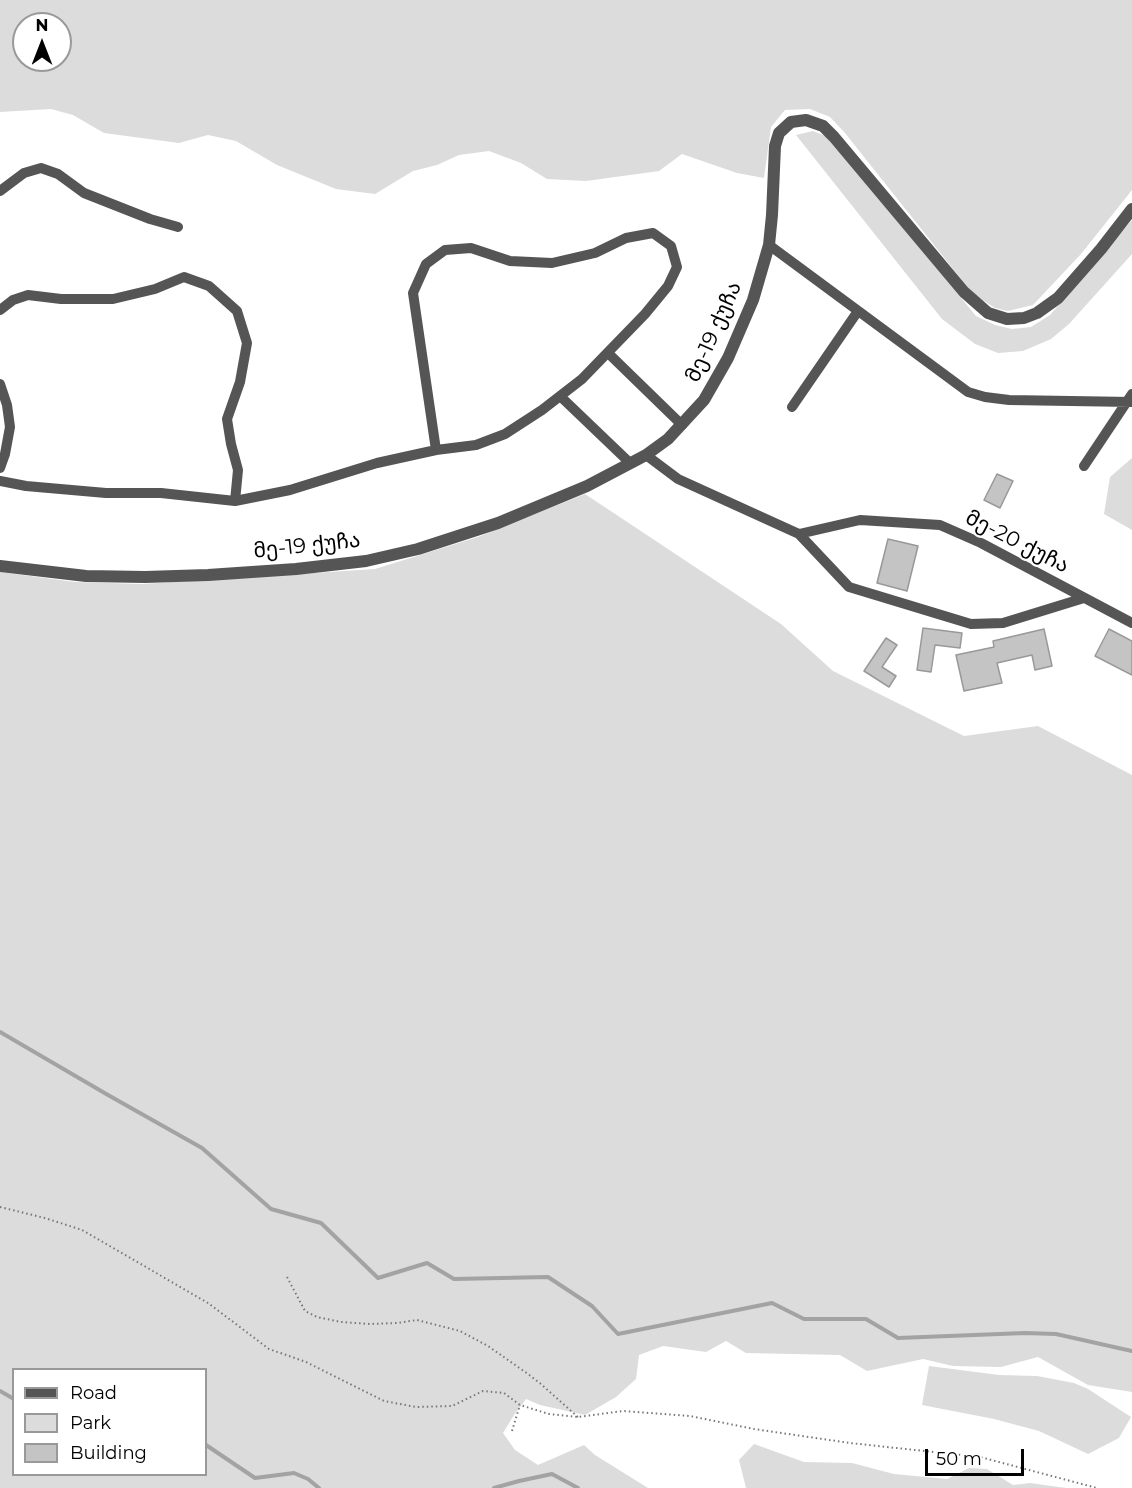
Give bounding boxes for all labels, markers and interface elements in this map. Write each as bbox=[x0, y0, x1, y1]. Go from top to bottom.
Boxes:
north arrow bbox=[12, 12, 72, 72]
text: N bbox=[36, 16, 48, 35]
street label: მე-19 ქუჩა bbox=[681, 278, 747, 386]
street label: მე-20 ქუჩა bbox=[961, 505, 1073, 579]
street label: მე-19 ქუჩა bbox=[252, 528, 362, 564]
legend bbox=[12, 1368, 207, 1476]
text: Road bbox=[70, 1382, 117, 1404]
text: Park bbox=[70, 1412, 111, 1434]
scale bar bbox=[928, 1437, 1027, 1475]
text: Building bbox=[70, 1442, 147, 1464]
text: 50 m bbox=[936, 1448, 982, 1470]

